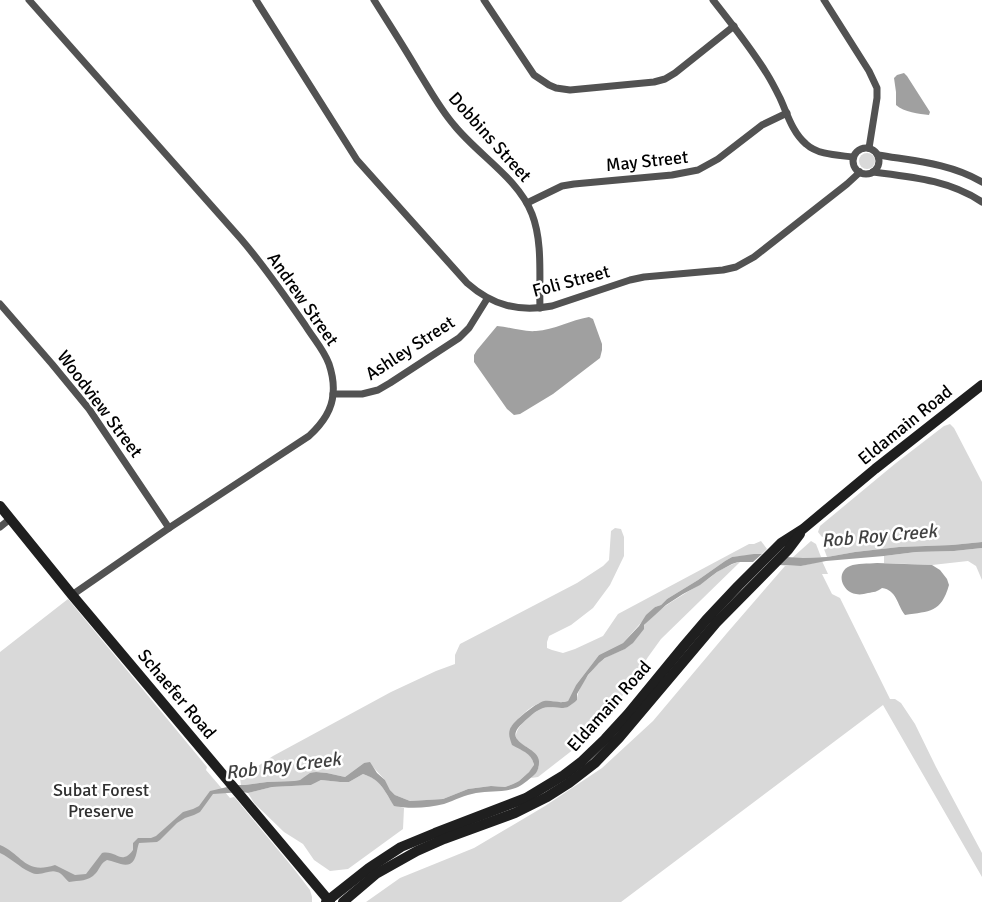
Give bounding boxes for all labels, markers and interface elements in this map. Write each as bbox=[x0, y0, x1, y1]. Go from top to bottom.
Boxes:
street label: Dobbins Street bbox=[444, 87, 536, 187]
street label: May Street bbox=[605, 146, 689, 176]
street label: Andrew Street bbox=[263, 248, 343, 350]
street label: Foli Street bbox=[530, 260, 612, 302]
street label: Ashley Street bbox=[361, 311, 459, 385]
street label: Woodview Street bbox=[53, 346, 147, 462]
street label: Eldamain Road bbox=[854, 380, 956, 470]
water label: Rob Roy Creek bbox=[820, 519, 939, 553]
street label: Schaefer Road bbox=[133, 645, 221, 743]
street label: Eldamain Road bbox=[562, 656, 656, 756]
water label: Rob Roy Creek bbox=[224, 747, 343, 785]
park label: Subat Forest Preserve bbox=[53, 779, 149, 822]

